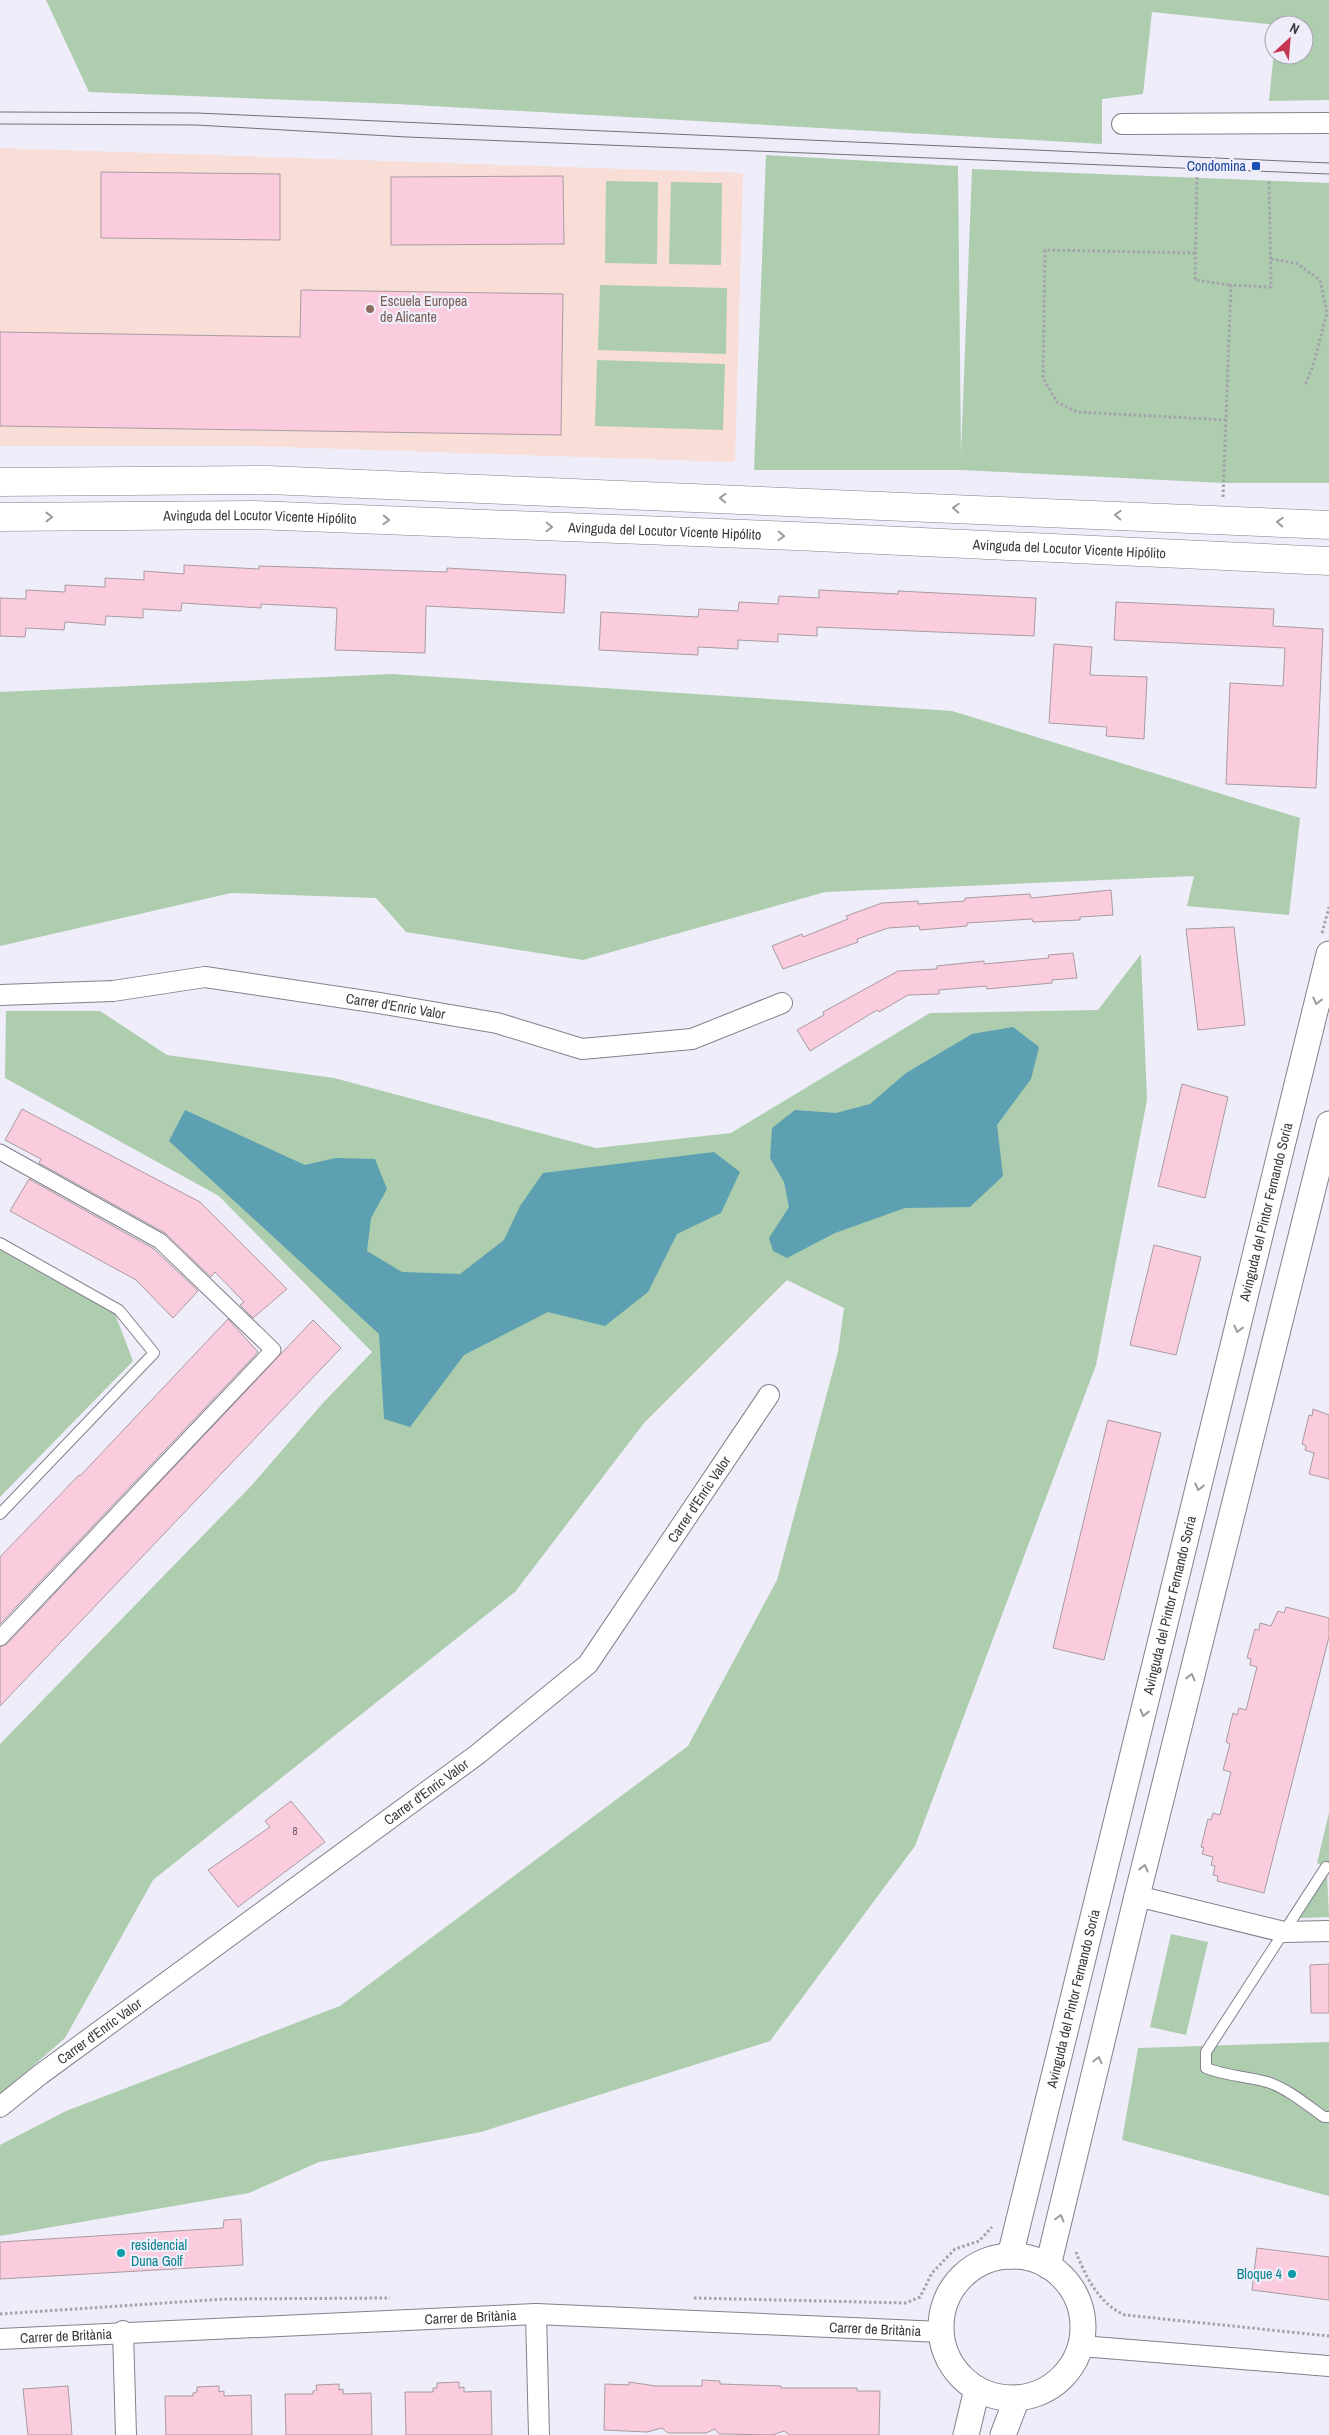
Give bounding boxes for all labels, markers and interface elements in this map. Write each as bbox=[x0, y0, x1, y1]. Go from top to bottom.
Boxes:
north arrow bbox=[1264, 15, 1314, 65]
text: N bbox=[1287, 18, 1302, 38]
place label: Condomina bbox=[1187, 157, 1247, 175]
marker: Condomina bbox=[1250, 160, 1262, 172]
place label: Escuela Europea de Alicante bbox=[380, 292, 468, 326]
marker: Escuela Europea de Alicante bbox=[364, 303, 376, 315]
one-way arrow bbox=[719, 492, 727, 503]
one-way arrow bbox=[951, 502, 959, 513]
street label: Avinguda del Locutor Vicente Hipólito bbox=[162, 506, 357, 528]
one-way arrow bbox=[1114, 510, 1122, 521]
one-way arrow bbox=[45, 512, 53, 522]
one-way arrow bbox=[382, 515, 390, 526]
one-way arrow bbox=[1276, 517, 1284, 528]
street label: Avinguda del Locutor Vicente Hipólito bbox=[567, 518, 762, 544]
one-way arrow bbox=[545, 521, 553, 532]
one-way arrow bbox=[777, 530, 785, 541]
street label: Avinguda del Locutor Vicente Hipólito bbox=[971, 535, 1166, 562]
street label: Carrer d'Enric Valor bbox=[345, 989, 447, 1023]
one-way arrow bbox=[1313, 997, 1323, 1005]
street label: Avinguda del Pintor Fernando Soria bbox=[1235, 1120, 1297, 1304]
one-way arrow bbox=[1233, 1325, 1244, 1334]
street label: Carrer d'Enric Valor bbox=[663, 1452, 734, 1546]
one-way arrow bbox=[1194, 1483, 1205, 1492]
street label: Avinguda del Pintor Fernando Soria bbox=[1139, 1513, 1200, 1697]
one-way arrow bbox=[1186, 1673, 1196, 1681]
one-way arrow bbox=[1139, 1708, 1150, 1717]
street label: Carrer d'Enric Valor bbox=[380, 1755, 472, 1829]
house number: 8 bbox=[292, 1824, 298, 1838]
one-way arrow bbox=[1138, 1865, 1148, 1873]
street label: Avinguda del Pintor Fernando Soria bbox=[1042, 1907, 1104, 2091]
street label: Carrer d'Enric Valor bbox=[54, 1994, 145, 2068]
one-way arrow bbox=[1092, 2056, 1103, 2065]
one-way arrow bbox=[1054, 2214, 1065, 2223]
place label: residencial Duna Golf bbox=[131, 2236, 187, 2270]
marker: residencial Duna Golf bbox=[115, 2247, 127, 2259]
place label: Bloque 4 bbox=[1237, 2265, 1283, 2283]
marker: Bloque 4 bbox=[1286, 2268, 1298, 2280]
street label: Carrer de Britània bbox=[424, 2306, 517, 2328]
street label: Carrer de Britània bbox=[829, 2318, 922, 2340]
street label: Carrer de Britània bbox=[20, 2325, 113, 2347]

